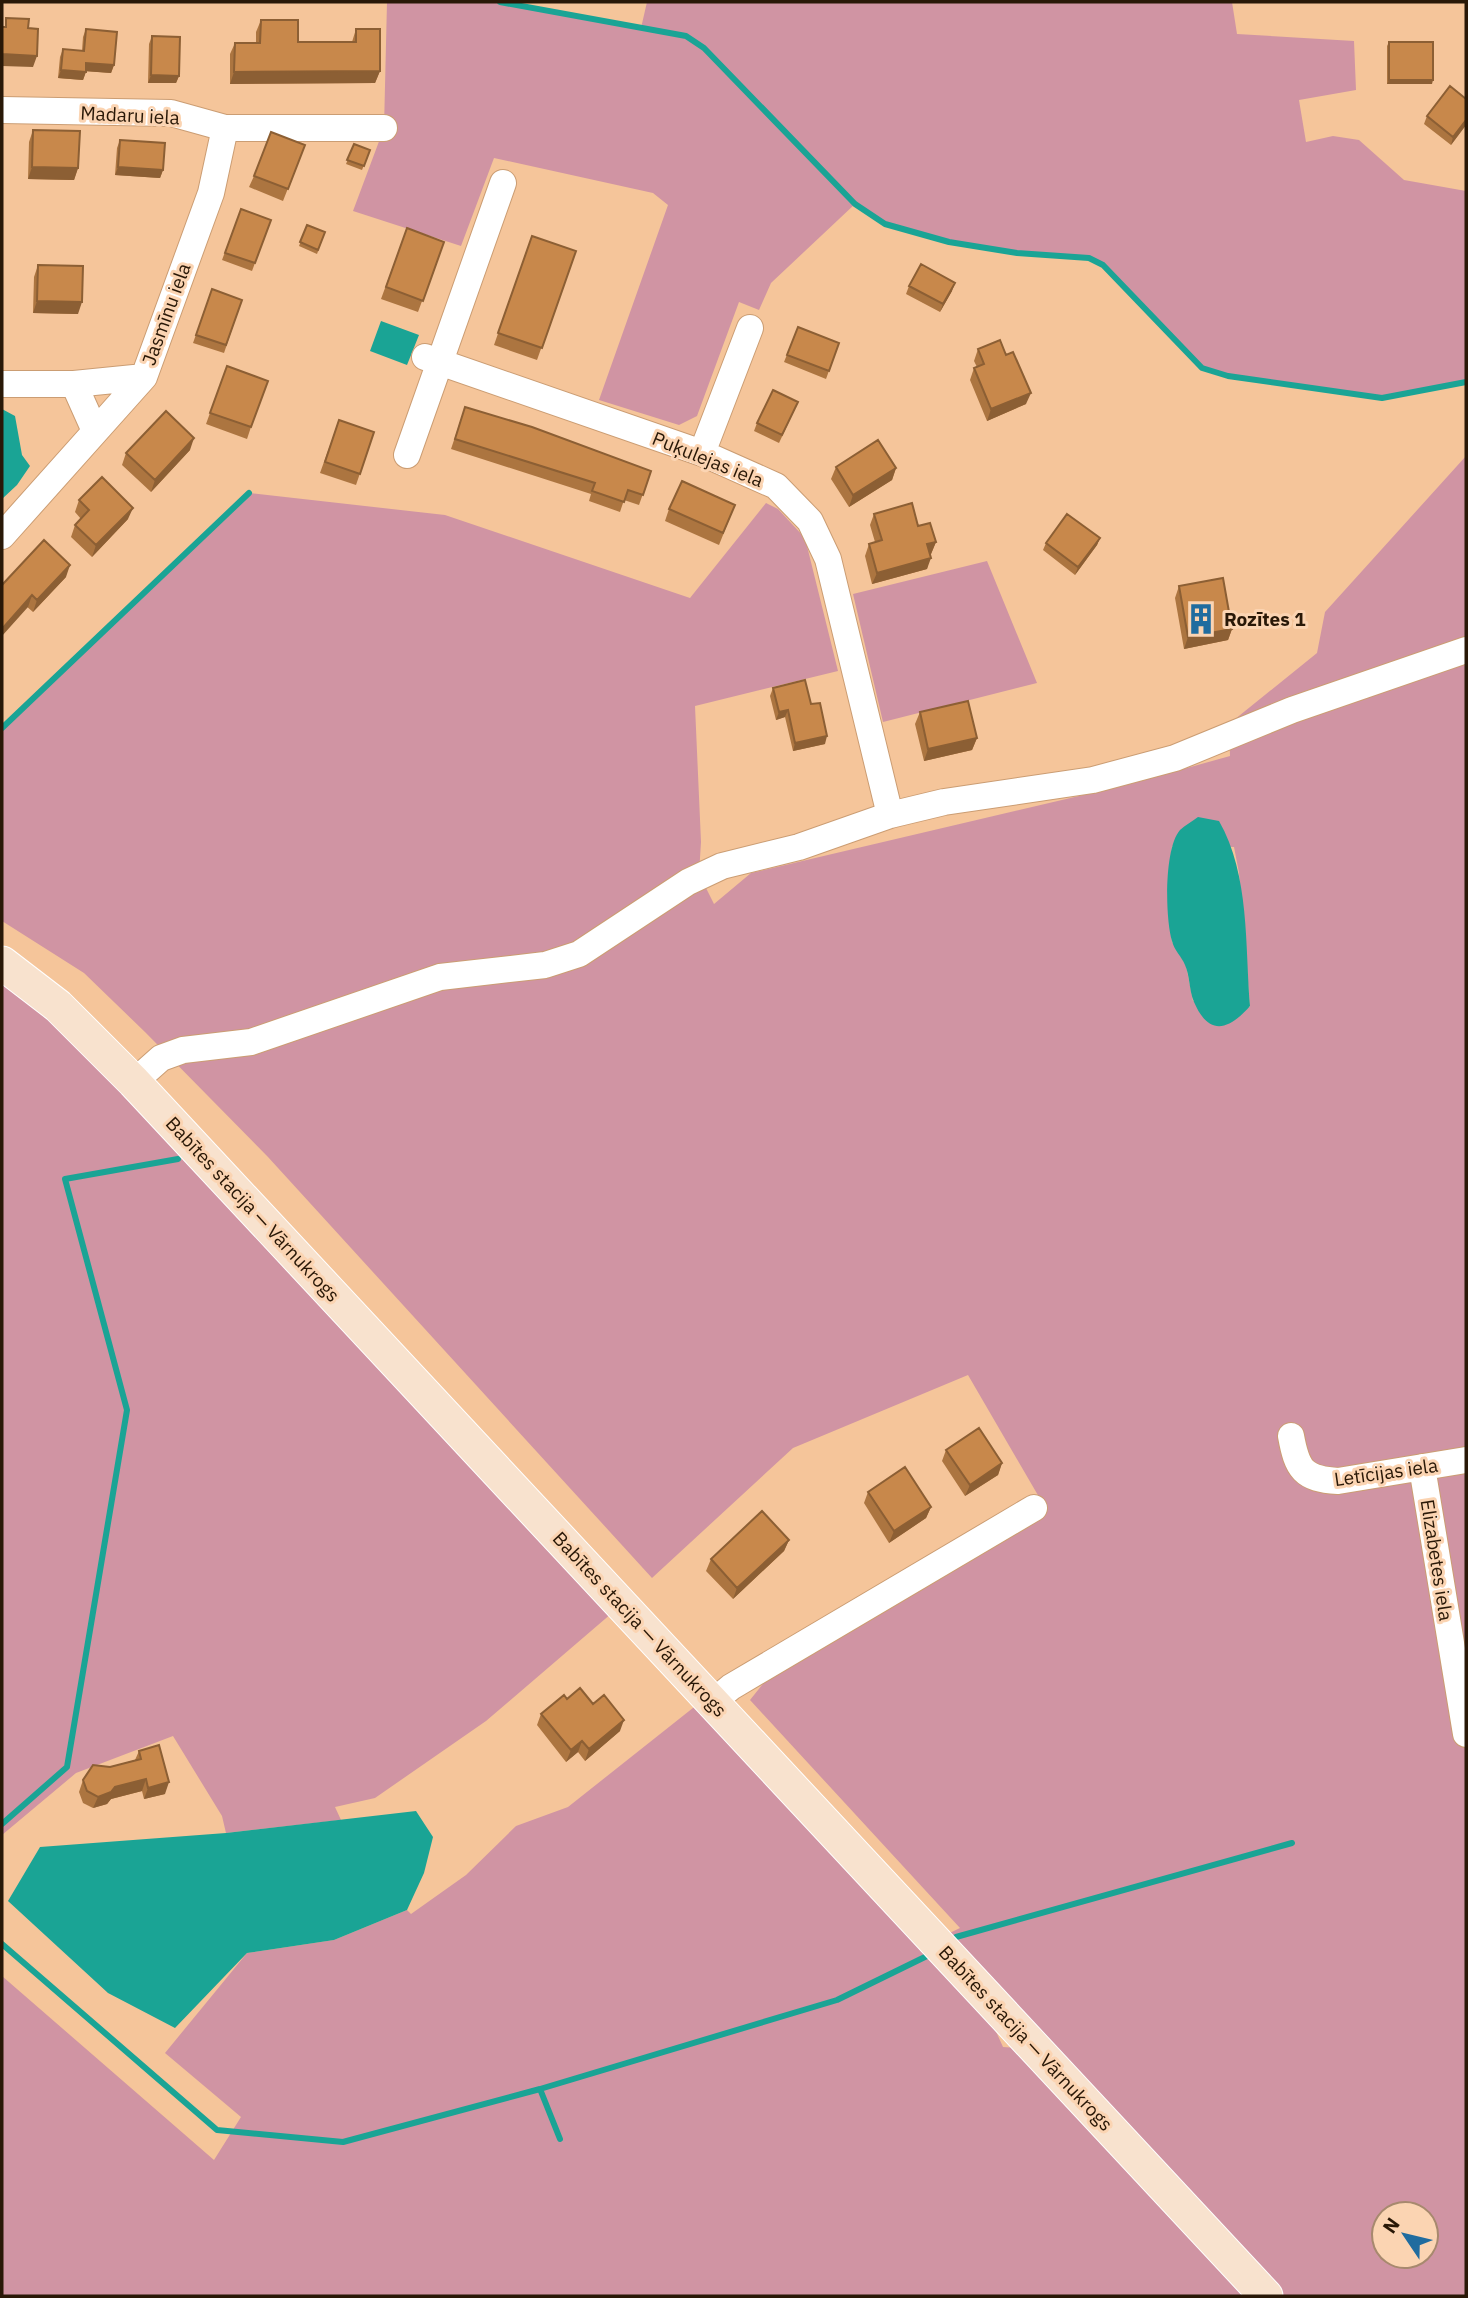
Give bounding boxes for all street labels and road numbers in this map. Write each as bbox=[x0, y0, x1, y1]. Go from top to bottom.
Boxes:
street label: Madaru iela bbox=[80, 100, 180, 130]
street label: Jasmīnu iela bbox=[136, 260, 196, 368]
street label: Puķulejas iela bbox=[649, 426, 767, 492]
street label: Babītes stacija — Vārnukrogs bbox=[161, 1111, 345, 1307]
street label: Letīcijas iela bbox=[1333, 1453, 1439, 1491]
street label: Elizabetes iela bbox=[1416, 1498, 1458, 1622]
street label: Babītes stacija — Vārnukrogs bbox=[548, 1526, 732, 1722]
street label: Babītes stacija — Vārnukrogs bbox=[934, 1940, 1118, 2136]

